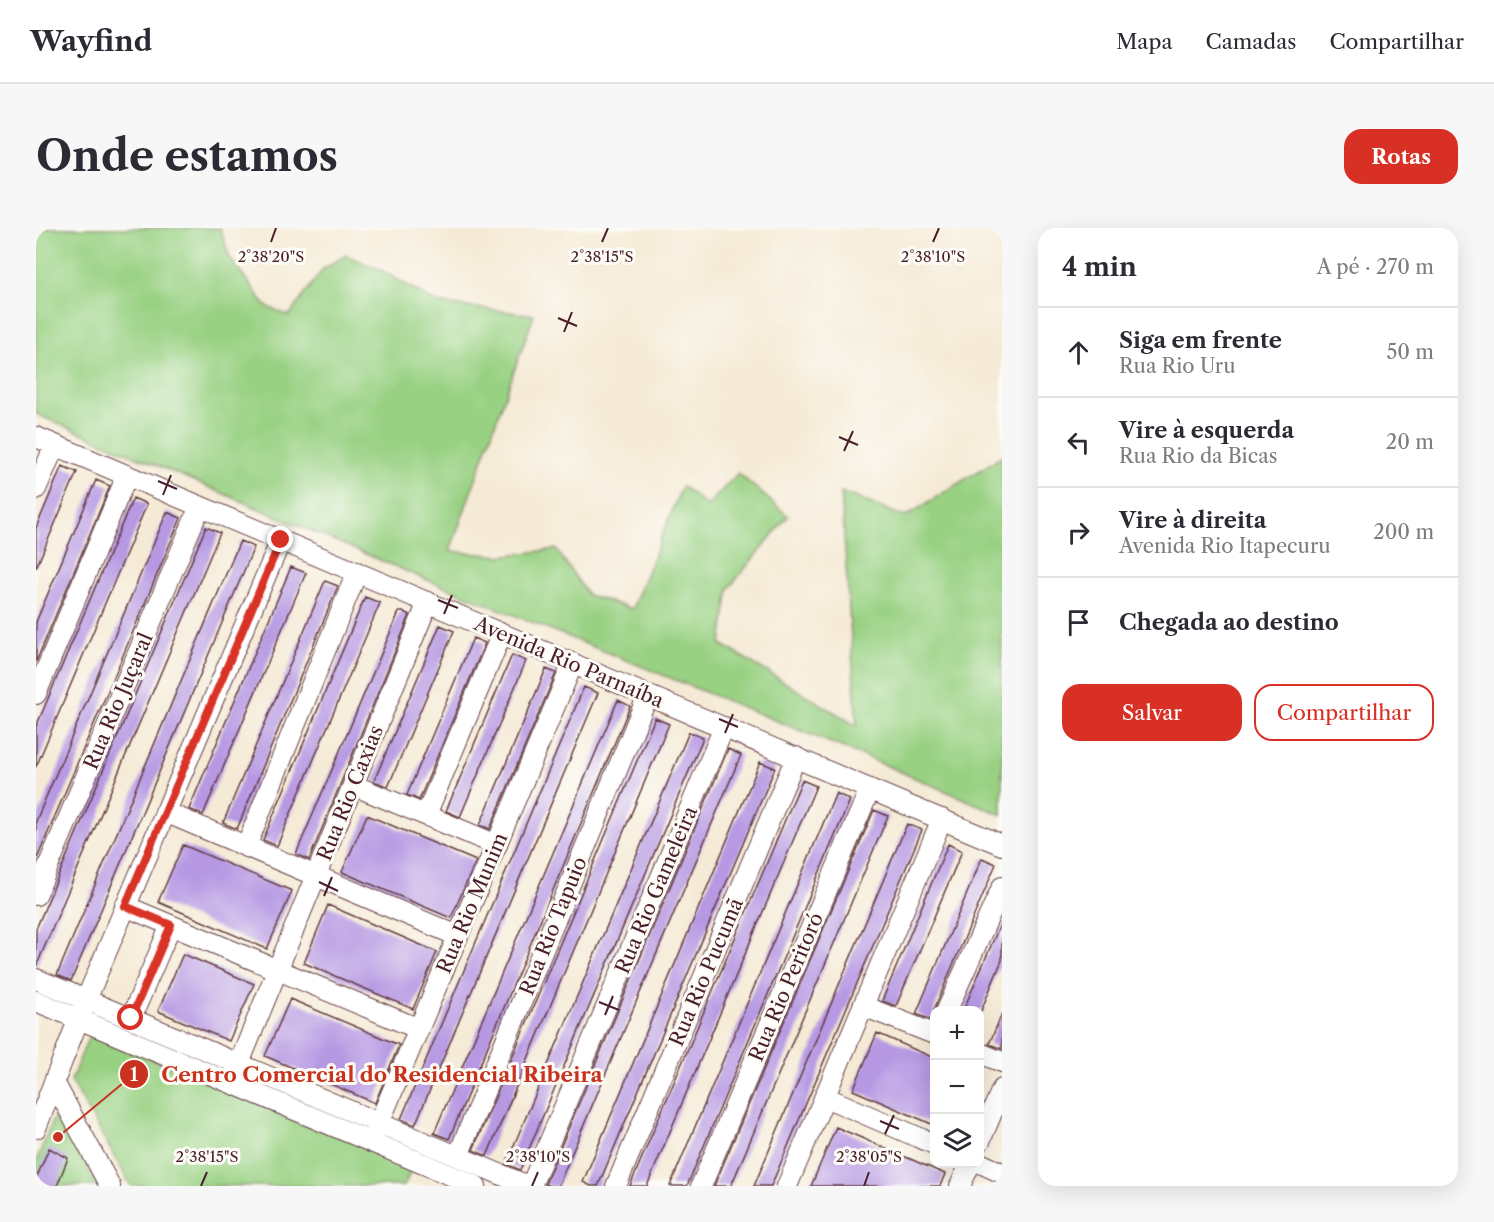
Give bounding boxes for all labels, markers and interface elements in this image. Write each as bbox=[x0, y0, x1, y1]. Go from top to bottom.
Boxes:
text: Wayfind bbox=[30, 24, 152, 58]
text: Mapa bbox=[1116, 29, 1172, 54]
text: Camadas bbox=[1205, 29, 1296, 54]
text: Compartilhar bbox=[1329, 29, 1464, 54]
button: Rotas bbox=[1344, 129, 1458, 184]
text: Onde estamos bbox=[36, 130, 338, 182]
text: 2°38'20"S bbox=[238, 247, 304, 266]
text: 2°38'15"S bbox=[571, 247, 633, 266]
text: 2°38'10"S bbox=[901, 247, 965, 266]
text: 4 min bbox=[1062, 251, 1137, 283]
text: A pé · 270 m bbox=[1317, 255, 1434, 279]
text: Siga em frente bbox=[1119, 327, 1282, 354]
icon: ahead bbox=[1062, 336, 1095, 369]
text: 50 m bbox=[1387, 340, 1434, 364]
text: Rua Rio Uru bbox=[1119, 354, 1236, 378]
text: Vire à esquerda bbox=[1119, 417, 1294, 444]
icon: left bbox=[1062, 426, 1095, 459]
text: 20 m bbox=[1386, 430, 1434, 454]
text: Rua Rio da Bicas bbox=[1119, 444, 1277, 468]
text: Vire à direita bbox=[1119, 507, 1266, 534]
icon: right bbox=[1062, 516, 1095, 549]
text: 200 m bbox=[1373, 520, 1434, 544]
route end bbox=[267, 526, 293, 552]
text: Avenida Rio Itapecuru bbox=[1119, 534, 1331, 558]
icon: arrive bbox=[1062, 606, 1095, 639]
text: Chegada ao destino bbox=[1119, 609, 1339, 636]
street label: Avenida Rio Parnaíba bbox=[470, 611, 668, 713]
street label: Rua Rio Juçaral bbox=[78, 629, 158, 773]
button: Salvar bbox=[1062, 684, 1242, 741]
button: Compartilhar bbox=[1254, 684, 1434, 741]
street label: Rua Rio Caxias bbox=[312, 722, 388, 864]
street label: Rua Rio Gameleira bbox=[610, 802, 702, 977]
street label: Rua Rio Munim bbox=[432, 829, 513, 977]
street label: Rua Rio Tapuio bbox=[514, 853, 592, 999]
street label: Rua Rio Pucumã bbox=[664, 894, 748, 1050]
street label: Rua Rio Peritoró bbox=[744, 909, 828, 1065]
route start bbox=[117, 1004, 143, 1030]
map controls bbox=[930, 1006, 984, 1168]
button: + bbox=[930, 1006, 984, 1060]
callout: Centro Comercial do Residencial Ribeira bbox=[119, 1055, 614, 1094]
button: − bbox=[930, 1060, 984, 1114]
text: Centro Comercial do Residencial Ribeira bbox=[161, 1062, 604, 1087]
text: 1 bbox=[130, 1064, 138, 1086]
button: layers bbox=[930, 1114, 984, 1168]
text: 2°38'15"S bbox=[176, 1147, 238, 1166]
text: 2°38'10"S bbox=[506, 1147, 570, 1166]
text: 2°38'05"S bbox=[836, 1147, 902, 1166]

